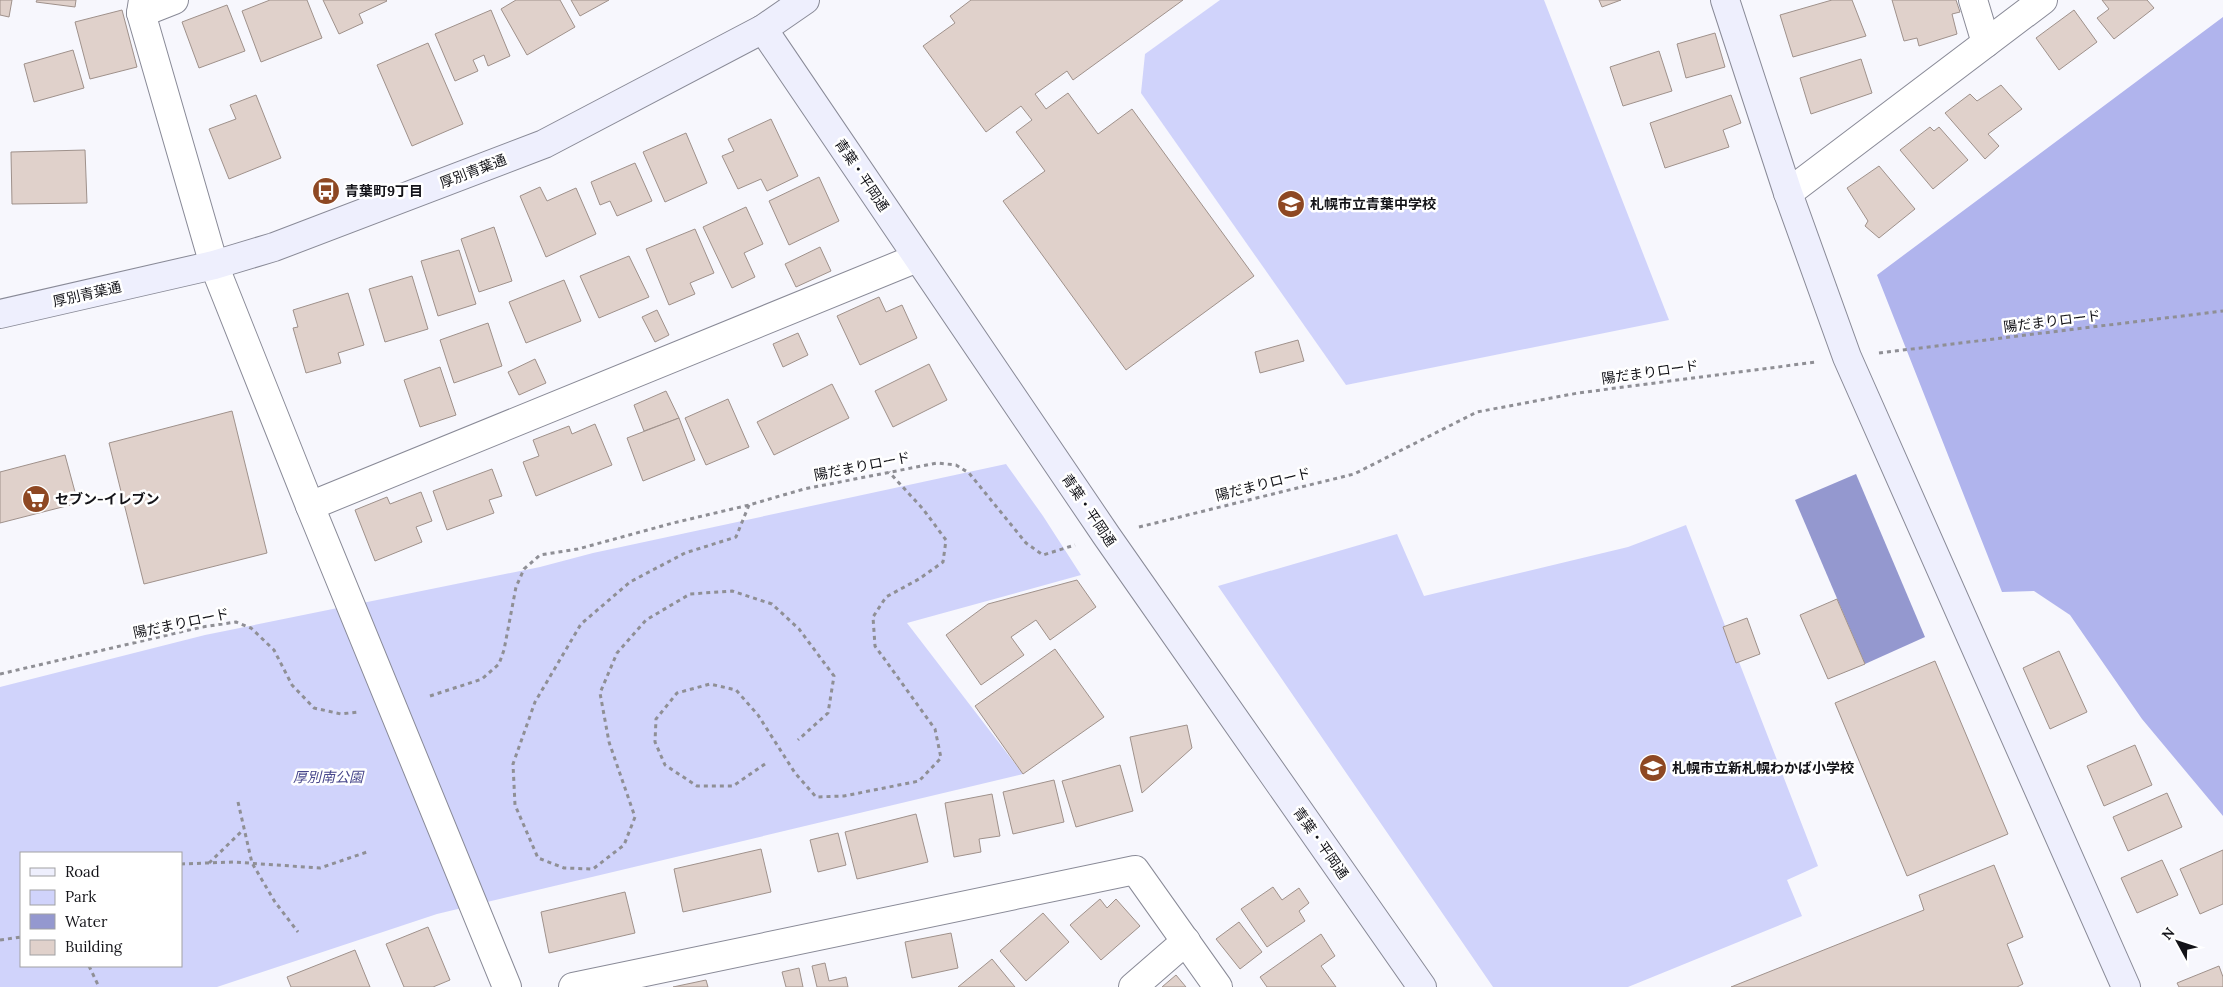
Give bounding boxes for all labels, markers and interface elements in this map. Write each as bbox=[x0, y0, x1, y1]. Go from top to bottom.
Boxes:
street label: 青葉・平岡通 bbox=[831, 135, 893, 215]
street label: 厚別青葉通 bbox=[437, 150, 509, 192]
bus stop icon: 青葉町9丁目 bbox=[311, 176, 341, 206]
place label: 青葉町9丁目 bbox=[345, 182, 423, 200]
school or university icon: 札幌市立青葉中学校 bbox=[1276, 189, 1306, 219]
place label: 札幌市立青葉中学校 bbox=[1310, 195, 1436, 213]
street label: 厚別青葉通 bbox=[51, 277, 123, 311]
street label: 陽だまりロード bbox=[2002, 306, 2102, 336]
street label: 陽だまりロード bbox=[1600, 356, 1700, 388]
street label: 陽だまりロード bbox=[812, 448, 912, 484]
street label: 陽だまりロード bbox=[1213, 463, 1313, 505]
street label: 青葉・平岡通 bbox=[1058, 470, 1120, 550]
supermarket icon: セブン-イレブン bbox=[21, 484, 51, 514]
place label: セブン-イレブン bbox=[55, 490, 160, 508]
street label: 陽だまりロード bbox=[131, 604, 231, 642]
school or university icon: 札幌市立新札幌わかば小学校 bbox=[1638, 753, 1668, 783]
place label: 札幌市立新札幌わかば小学校 bbox=[1672, 759, 1854, 777]
park label: 厚別南公園 bbox=[293, 768, 365, 786]
street label: 青葉・平岡通 bbox=[1290, 803, 1352, 883]
legend bbox=[20, 852, 182, 967]
text: Road bbox=[65, 862, 100, 881]
text: Park bbox=[65, 887, 96, 906]
text: Water bbox=[65, 912, 108, 931]
north arrow bbox=[2153, 917, 2203, 967]
text: N bbox=[2158, 924, 2179, 944]
text: Building bbox=[65, 937, 123, 956]

